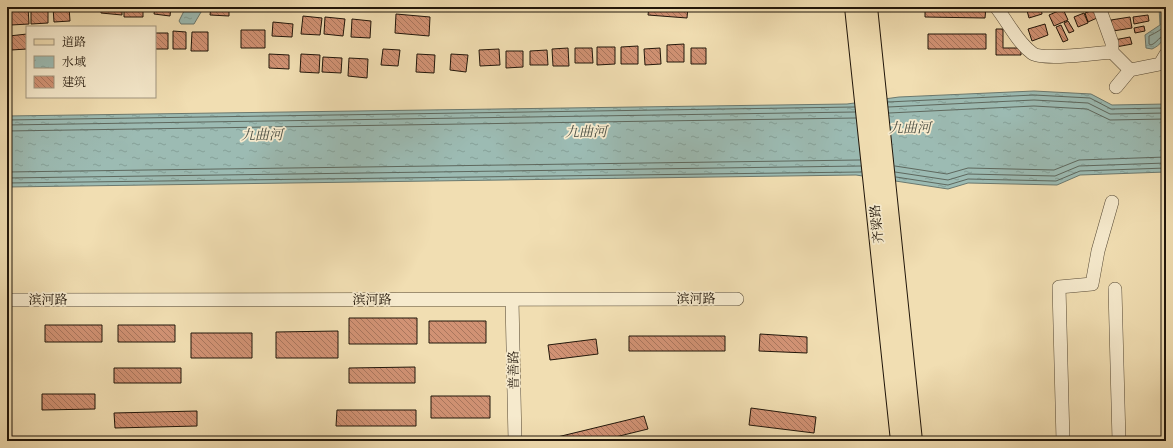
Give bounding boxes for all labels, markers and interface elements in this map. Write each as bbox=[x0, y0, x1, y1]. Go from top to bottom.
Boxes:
legend bbox=[26, 26, 156, 98]
text: 道路 bbox=[62, 34, 86, 50]
text: 水域 bbox=[62, 54, 86, 70]
text: 建筑 bbox=[62, 74, 86, 90]
water label: 九曲河 bbox=[889, 118, 934, 138]
water label: 九曲河 bbox=[565, 122, 610, 142]
water label: 九曲河 bbox=[241, 125, 286, 145]
street label: 齐梁路 bbox=[866, 204, 888, 244]
street label: 滨河路 bbox=[676, 290, 716, 308]
street label: 滨河路 bbox=[28, 291, 68, 309]
street label: 滨河路 bbox=[352, 291, 392, 309]
street label: 普善路 bbox=[505, 350, 523, 390]

